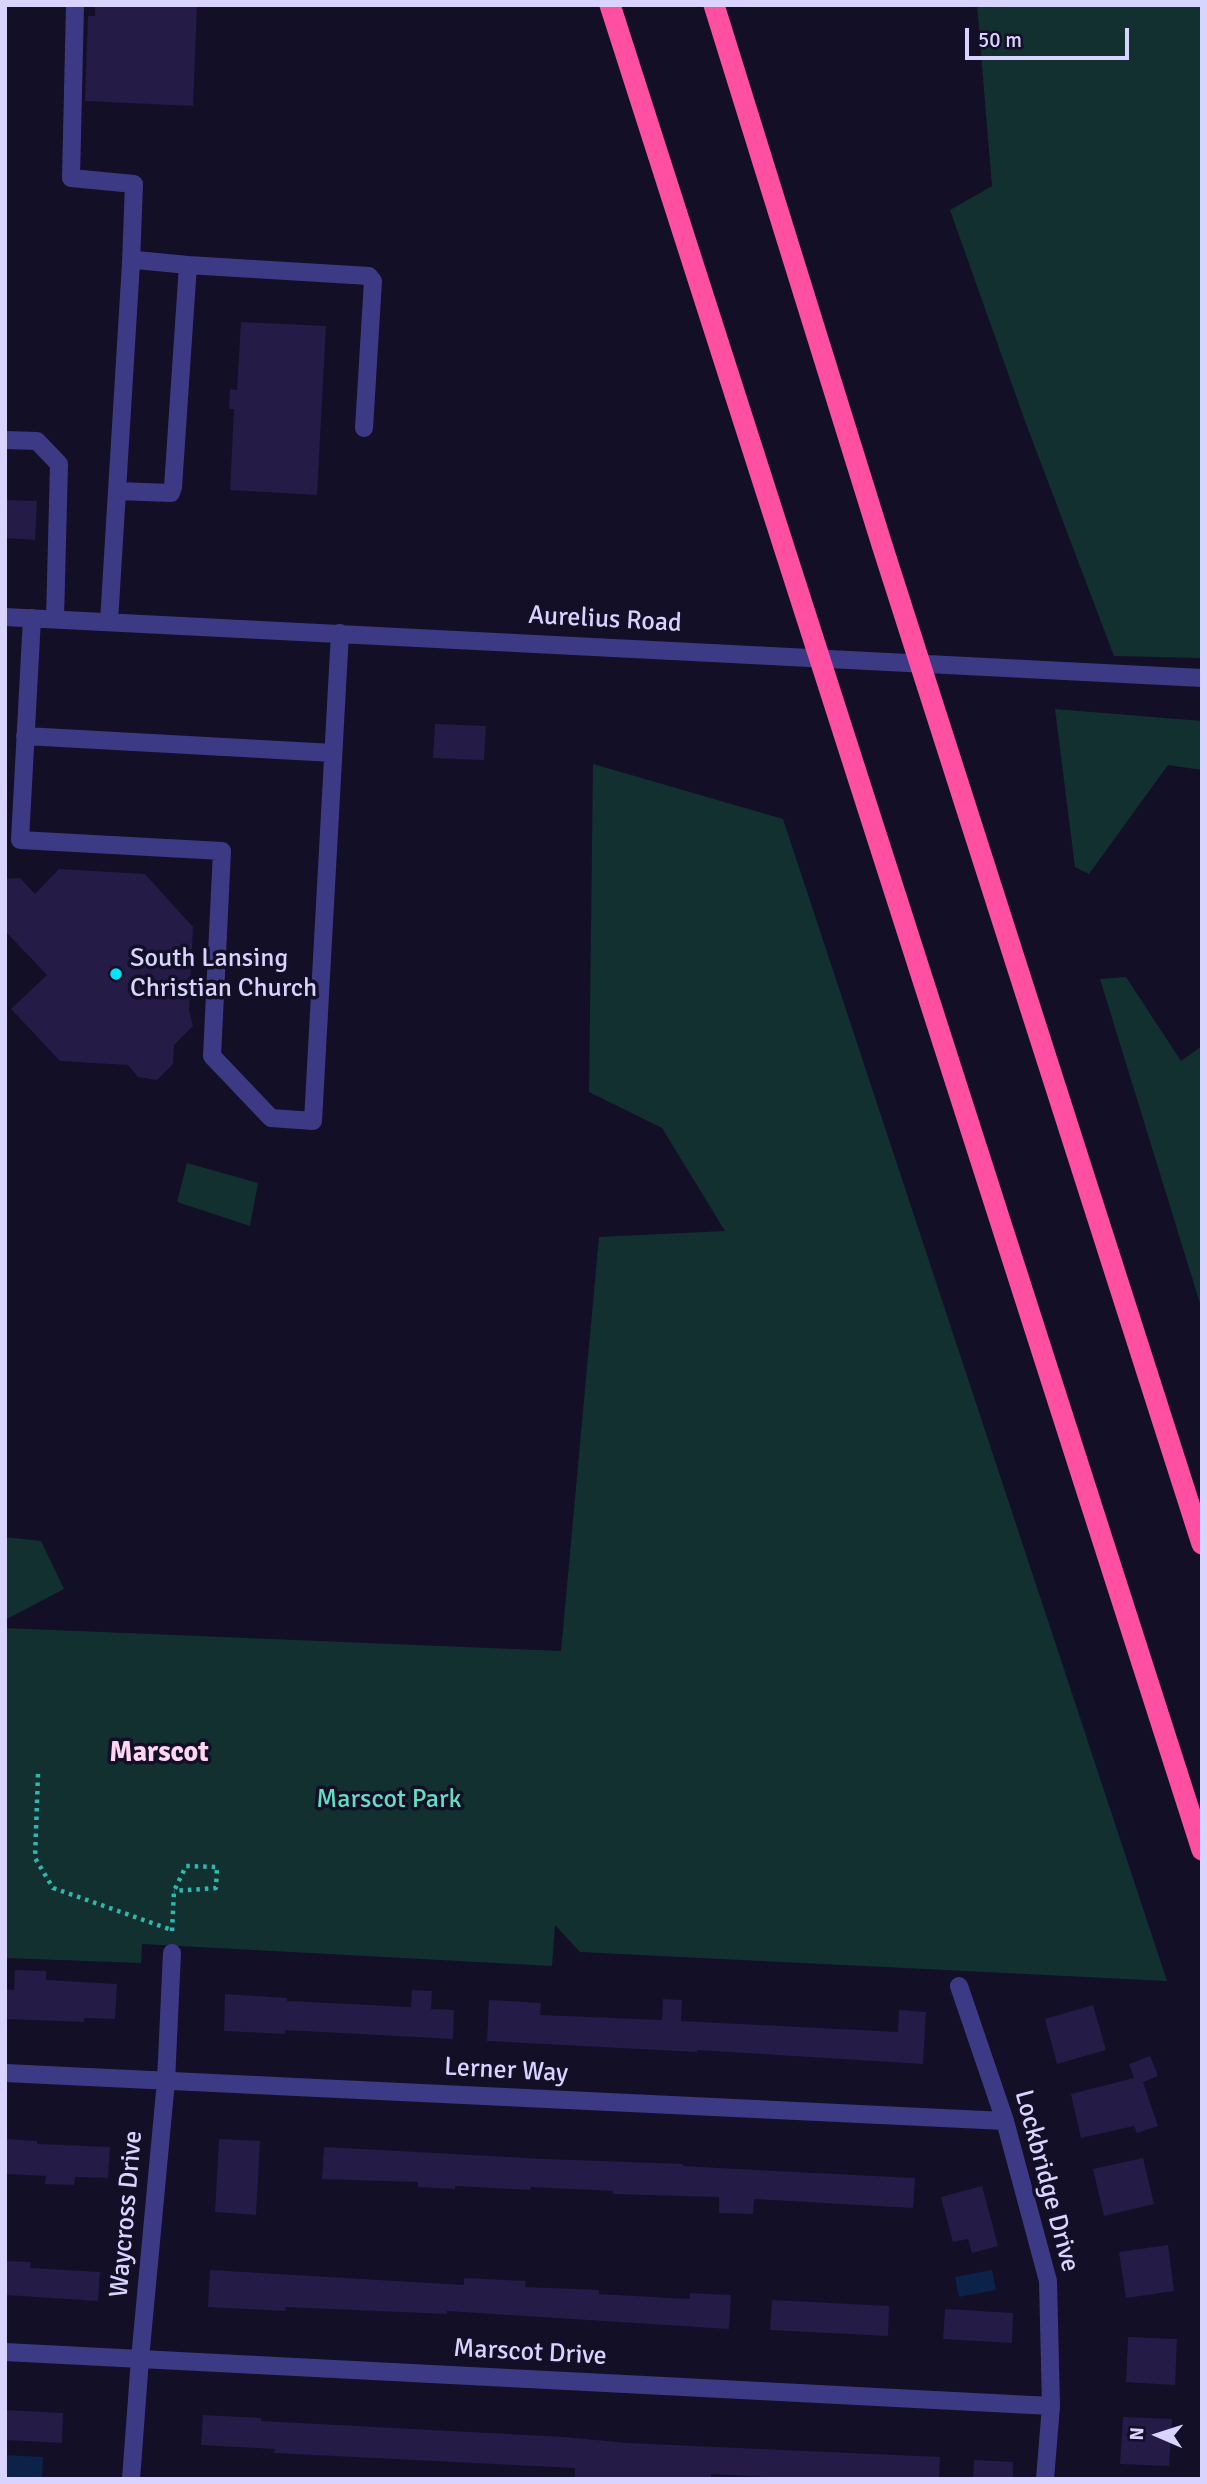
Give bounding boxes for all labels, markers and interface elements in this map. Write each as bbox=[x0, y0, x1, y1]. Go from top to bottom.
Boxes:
scale bar bbox=[969, 14, 1134, 58]
text: 50 m bbox=[978, 27, 1022, 53]
street label: Aurelius Road bbox=[528, 600, 682, 640]
place label: South Lansing Christian Church bbox=[130, 943, 317, 1004]
marker: South Lansing Christian Church bbox=[108, 966, 124, 982]
district label: Marscot bbox=[109, 1737, 209, 1771]
park label: Marscot Park bbox=[316, 1784, 462, 1816]
street label: Lerner Way bbox=[443, 2052, 569, 2090]
street label: Lockbridge Drive bbox=[1007, 2087, 1085, 2275]
street label: Waycross Drive bbox=[104, 2129, 150, 2299]
street label: Marscot Drive bbox=[453, 2333, 607, 2373]
north arrow bbox=[1123, 2400, 1193, 2470]
text: N bbox=[1125, 2427, 1149, 2441]

